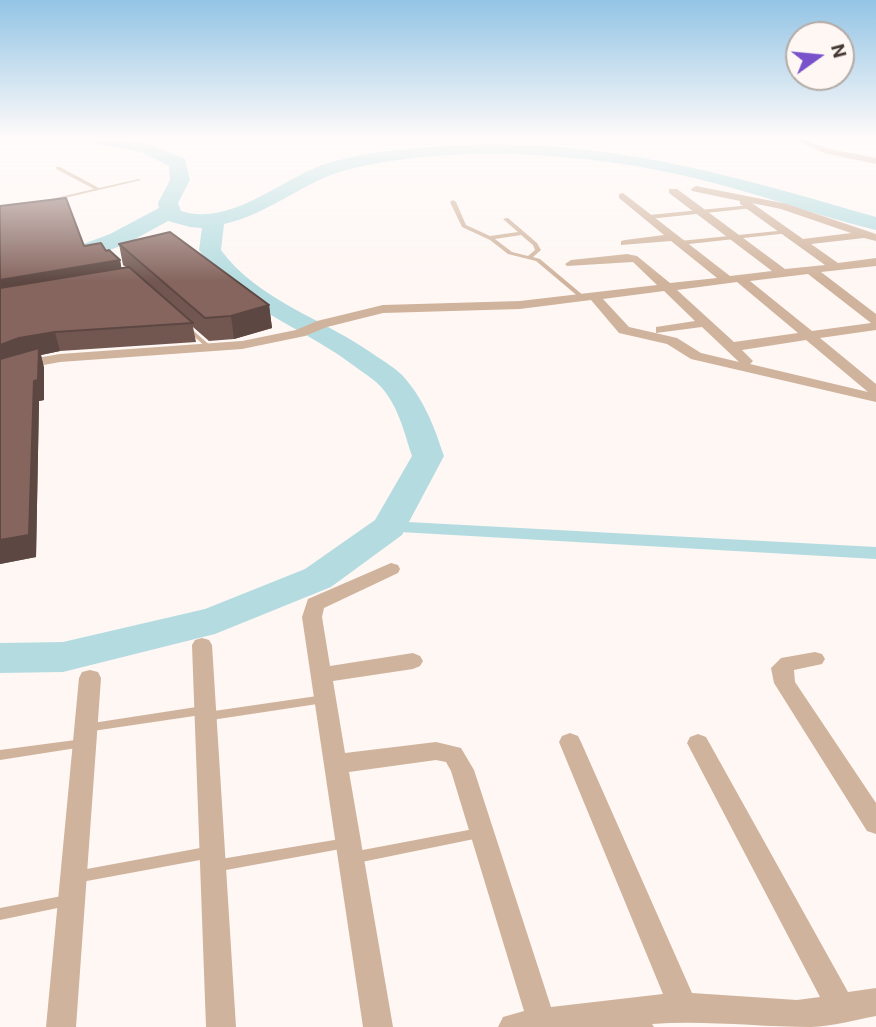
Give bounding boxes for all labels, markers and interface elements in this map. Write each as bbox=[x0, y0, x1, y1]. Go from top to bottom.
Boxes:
north arrow bbox=[785, 21, 855, 91]
text: N bbox=[826, 42, 852, 60]

